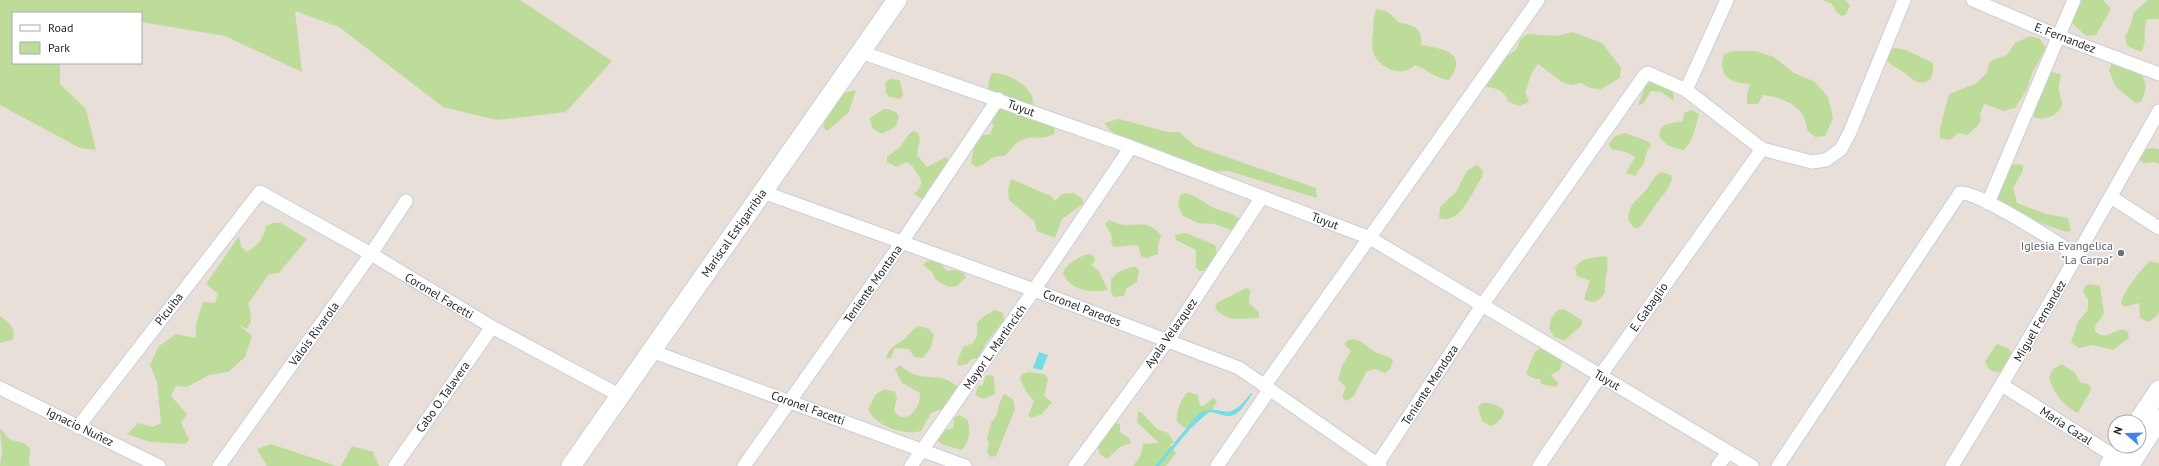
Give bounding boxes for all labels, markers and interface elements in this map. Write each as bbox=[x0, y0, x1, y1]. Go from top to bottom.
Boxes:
legend bbox=[12, 12, 142, 64]
street label: E. Fernandez bbox=[2032, 19, 2098, 56]
text: Road bbox=[48, 20, 73, 35]
text: Park bbox=[48, 40, 70, 55]
street label: Tuyut bbox=[1005, 96, 1037, 119]
street label: Mariscal Estigarribia bbox=[698, 186, 770, 280]
street label: Tuyut bbox=[1309, 209, 1341, 233]
place label: Iglesia Evangelica "La Carpa" bbox=[2021, 238, 2113, 267]
street label: Teniente Montana bbox=[840, 242, 905, 326]
marker: Iglesia Evangelica "La Carpa" bbox=[2116, 248, 2126, 258]
street label: Coronel Facetti bbox=[402, 269, 476, 322]
street label: Miguel Fernandez bbox=[2010, 277, 2069, 364]
street label: E. Gabaglio bbox=[1626, 279, 1671, 334]
street label: Coronel Paredes bbox=[1041, 286, 1124, 329]
street label: Picuiba bbox=[151, 289, 186, 328]
street label: Ayala Velazquez bbox=[1141, 295, 1200, 370]
street label: Valois Rivarola bbox=[285, 299, 342, 370]
street label: Mayor L. Martincich bbox=[960, 301, 1029, 392]
street label: Teniente Mendoza bbox=[1398, 342, 1461, 428]
street label: Cabo O. Talavera bbox=[412, 358, 473, 435]
street label: Tuyut bbox=[1591, 366, 1623, 393]
street label: Coronel Facetti bbox=[769, 387, 847, 428]
street label: Maria Cazal bbox=[2037, 403, 2096, 448]
street label: Ignacio Nuñez bbox=[44, 404, 116, 449]
north arrow bbox=[2107, 414, 2147, 454]
text: N bbox=[2110, 425, 2125, 436]

